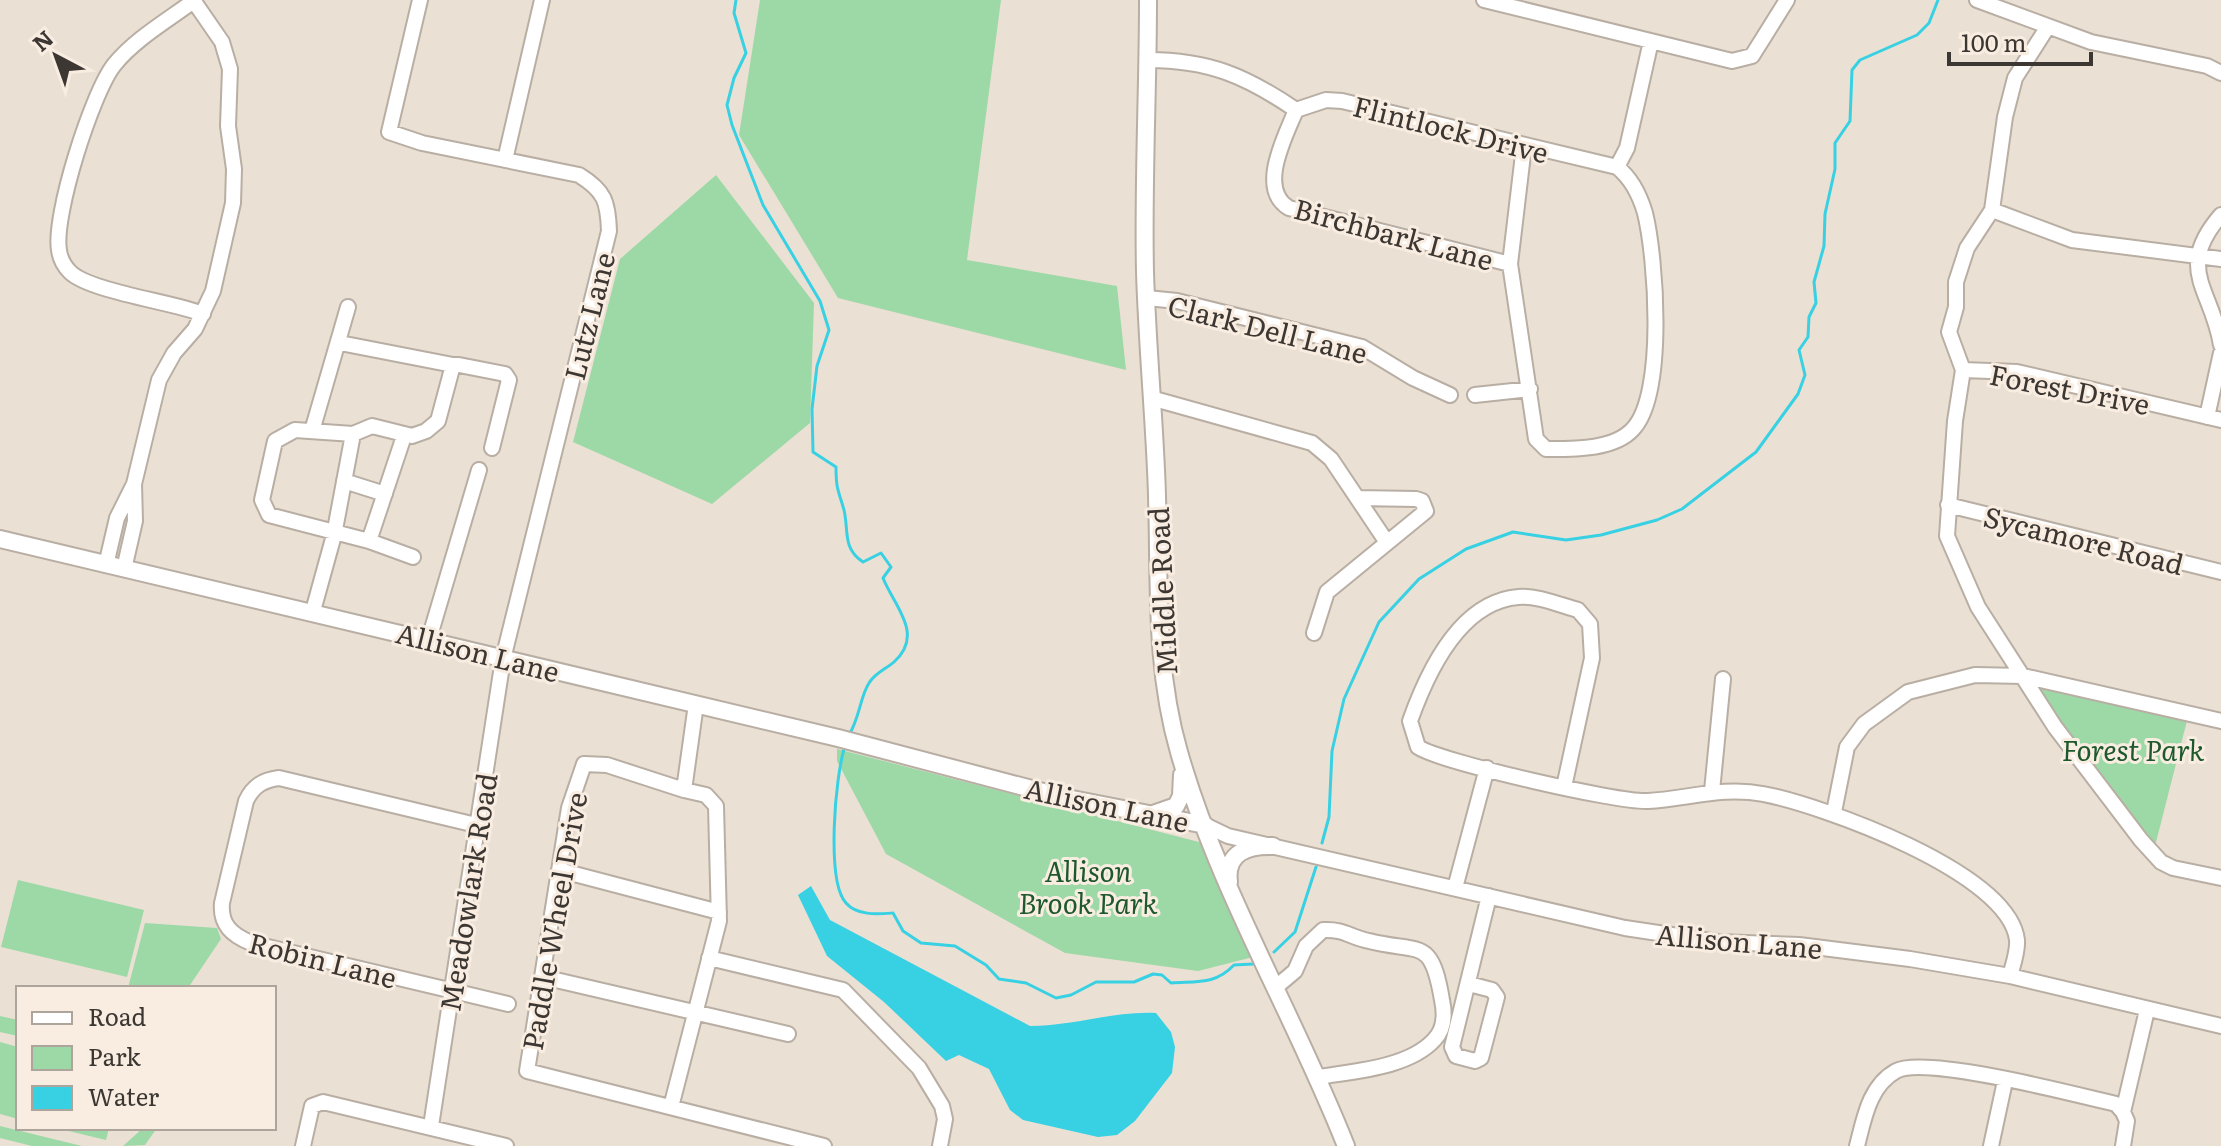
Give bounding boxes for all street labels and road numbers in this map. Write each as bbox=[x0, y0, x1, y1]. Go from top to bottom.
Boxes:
street label: Flintlock Drive bbox=[1349, 83, 1553, 173]
street label: Birchbark Lane bbox=[1290, 186, 1498, 280]
street label: Lutz Lane bbox=[552, 248, 624, 384]
street label: Clark Dell Lane bbox=[1164, 283, 1372, 373]
street label: Forest Drive bbox=[1986, 352, 2154, 424]
street label: Sycamore Road bbox=[1980, 494, 2188, 584]
street label: Middle Road bbox=[1136, 506, 1186, 676]
street label: Allison Lane bbox=[392, 610, 564, 692]
street label: Allison Lane bbox=[1021, 766, 1193, 842]
street label: Meadowlark Road bbox=[427, 770, 507, 1014]
street label: Paddle Wheel Drive bbox=[510, 789, 596, 1053]
street label: Allison Lane bbox=[1654, 912, 1824, 968]
street label: Robin Lane bbox=[245, 920, 401, 998]

